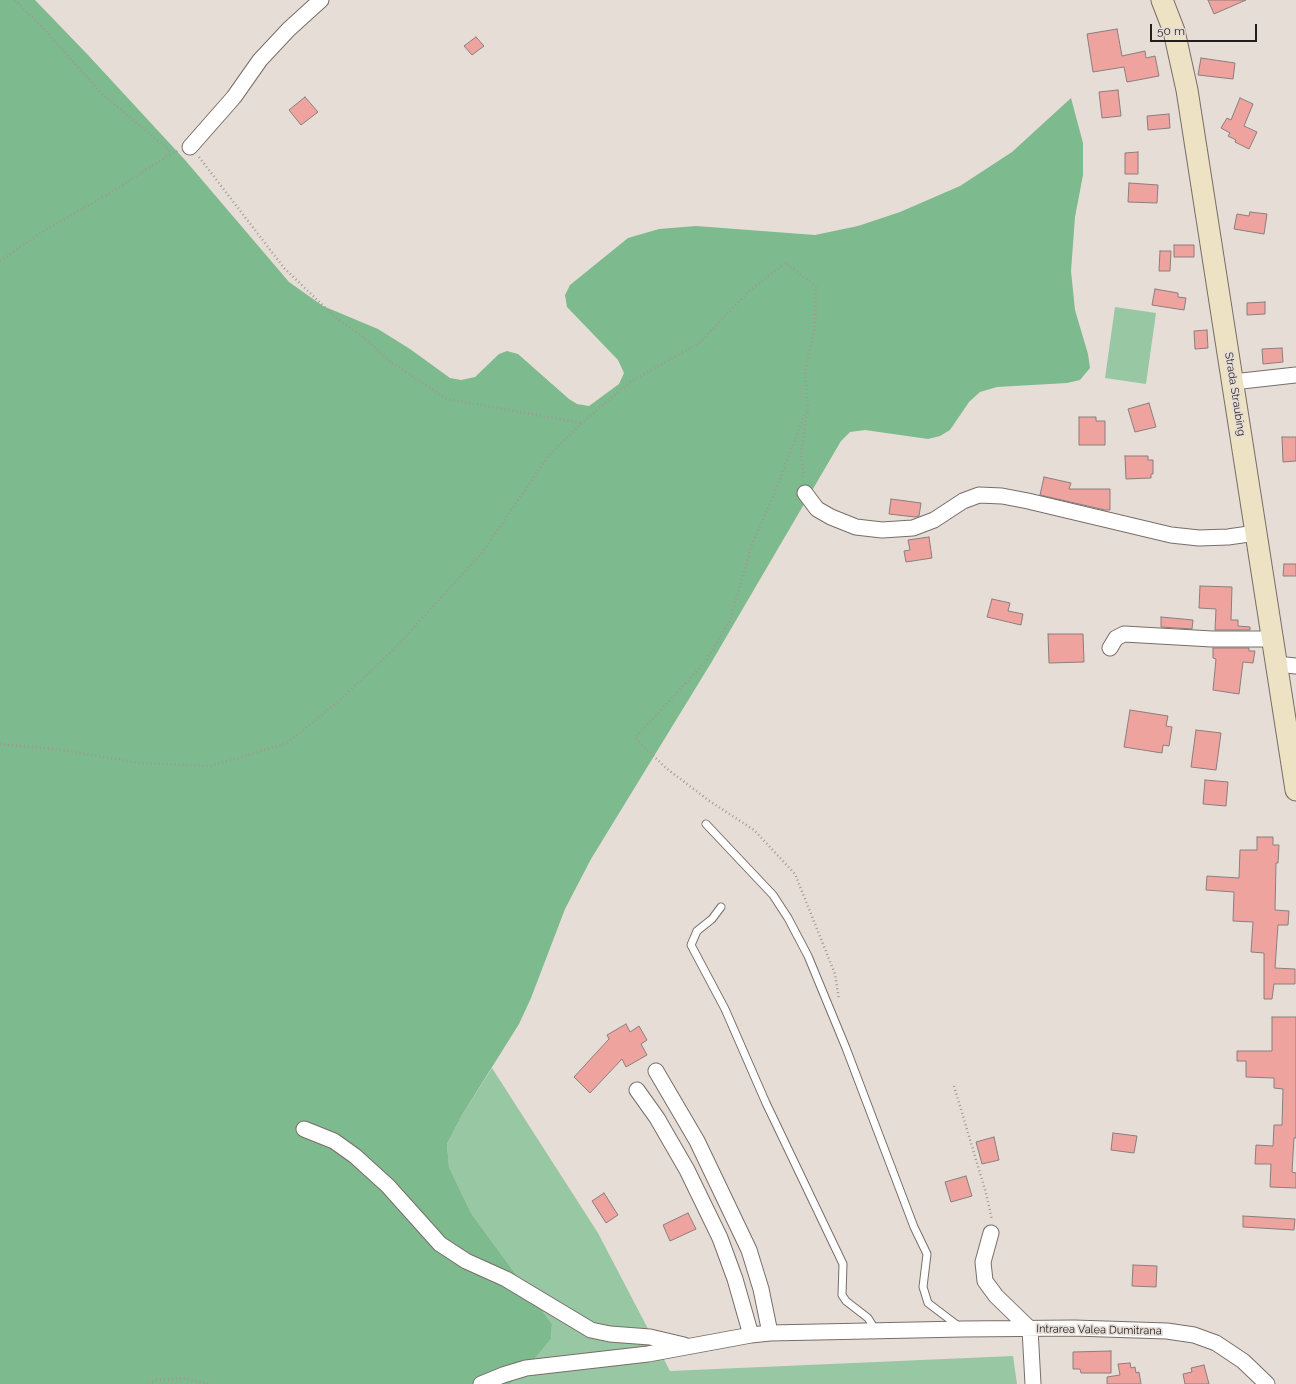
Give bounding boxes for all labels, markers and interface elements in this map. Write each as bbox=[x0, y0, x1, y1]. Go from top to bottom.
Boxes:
scale bar bbox=[1152, 16, 1259, 42]
text: 50 m bbox=[1157, 24, 1185, 38]
street label: Strada Straubing bbox=[1222, 351, 1248, 437]
street label: Intrarea Valea Dumitrana bbox=[1036, 1322, 1162, 1338]

